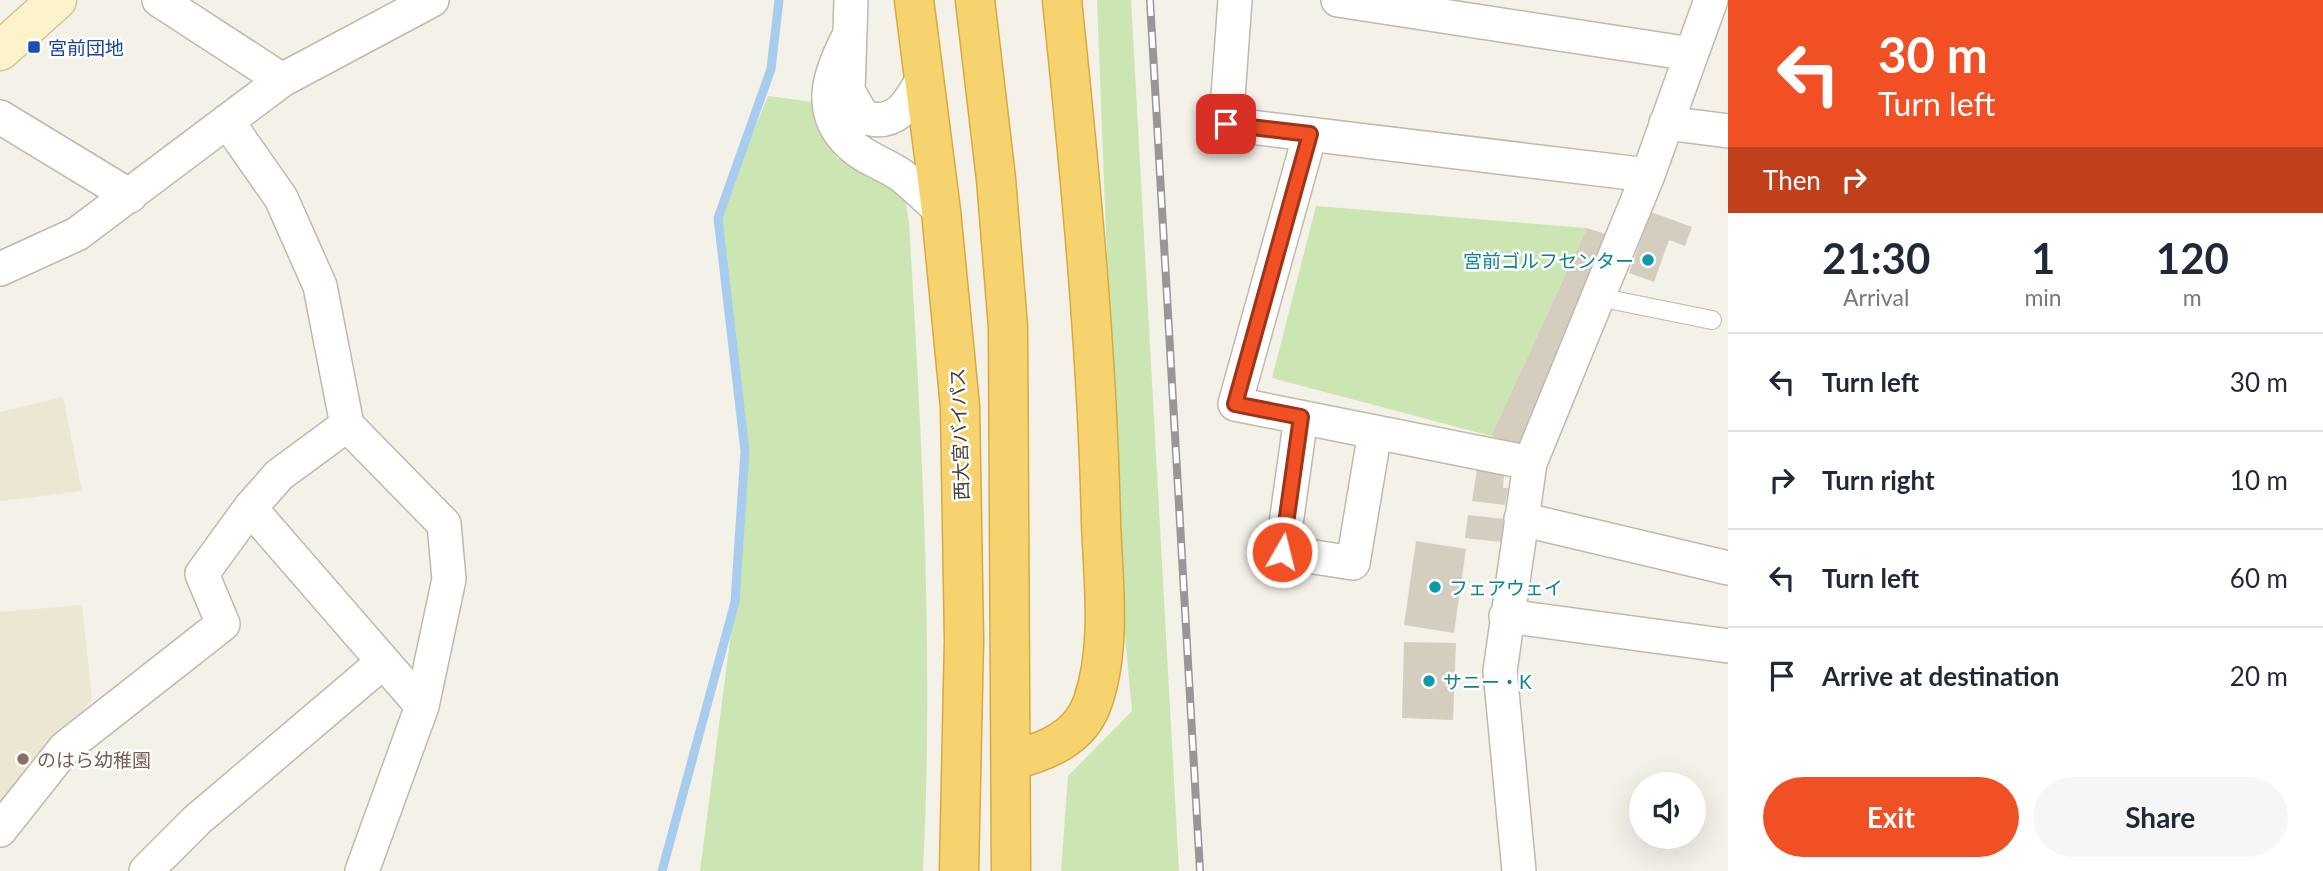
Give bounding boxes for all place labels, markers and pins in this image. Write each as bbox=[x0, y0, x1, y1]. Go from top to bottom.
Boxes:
place label: 宮前団地 bbox=[48, 36, 124, 59]
marker: 宮前団地 bbox=[26, 39, 42, 55]
pin bbox=[1196, 94, 1256, 154]
place label: 宮前ゴルフセンター bbox=[1463, 249, 1634, 272]
marker: 宮前ゴルフセンター bbox=[1640, 252, 1656, 268]
place label: フェアウェイ bbox=[1449, 576, 1563, 599]
marker: フェアウェイ bbox=[1427, 579, 1443, 595]
place label: サニー・K bbox=[1443, 670, 1532, 693]
marker: サニー・K bbox=[1421, 673, 1437, 689]
place label: のはら幼稚園 bbox=[37, 748, 151, 771]
marker: のはら幼稚園 bbox=[15, 751, 31, 767]

